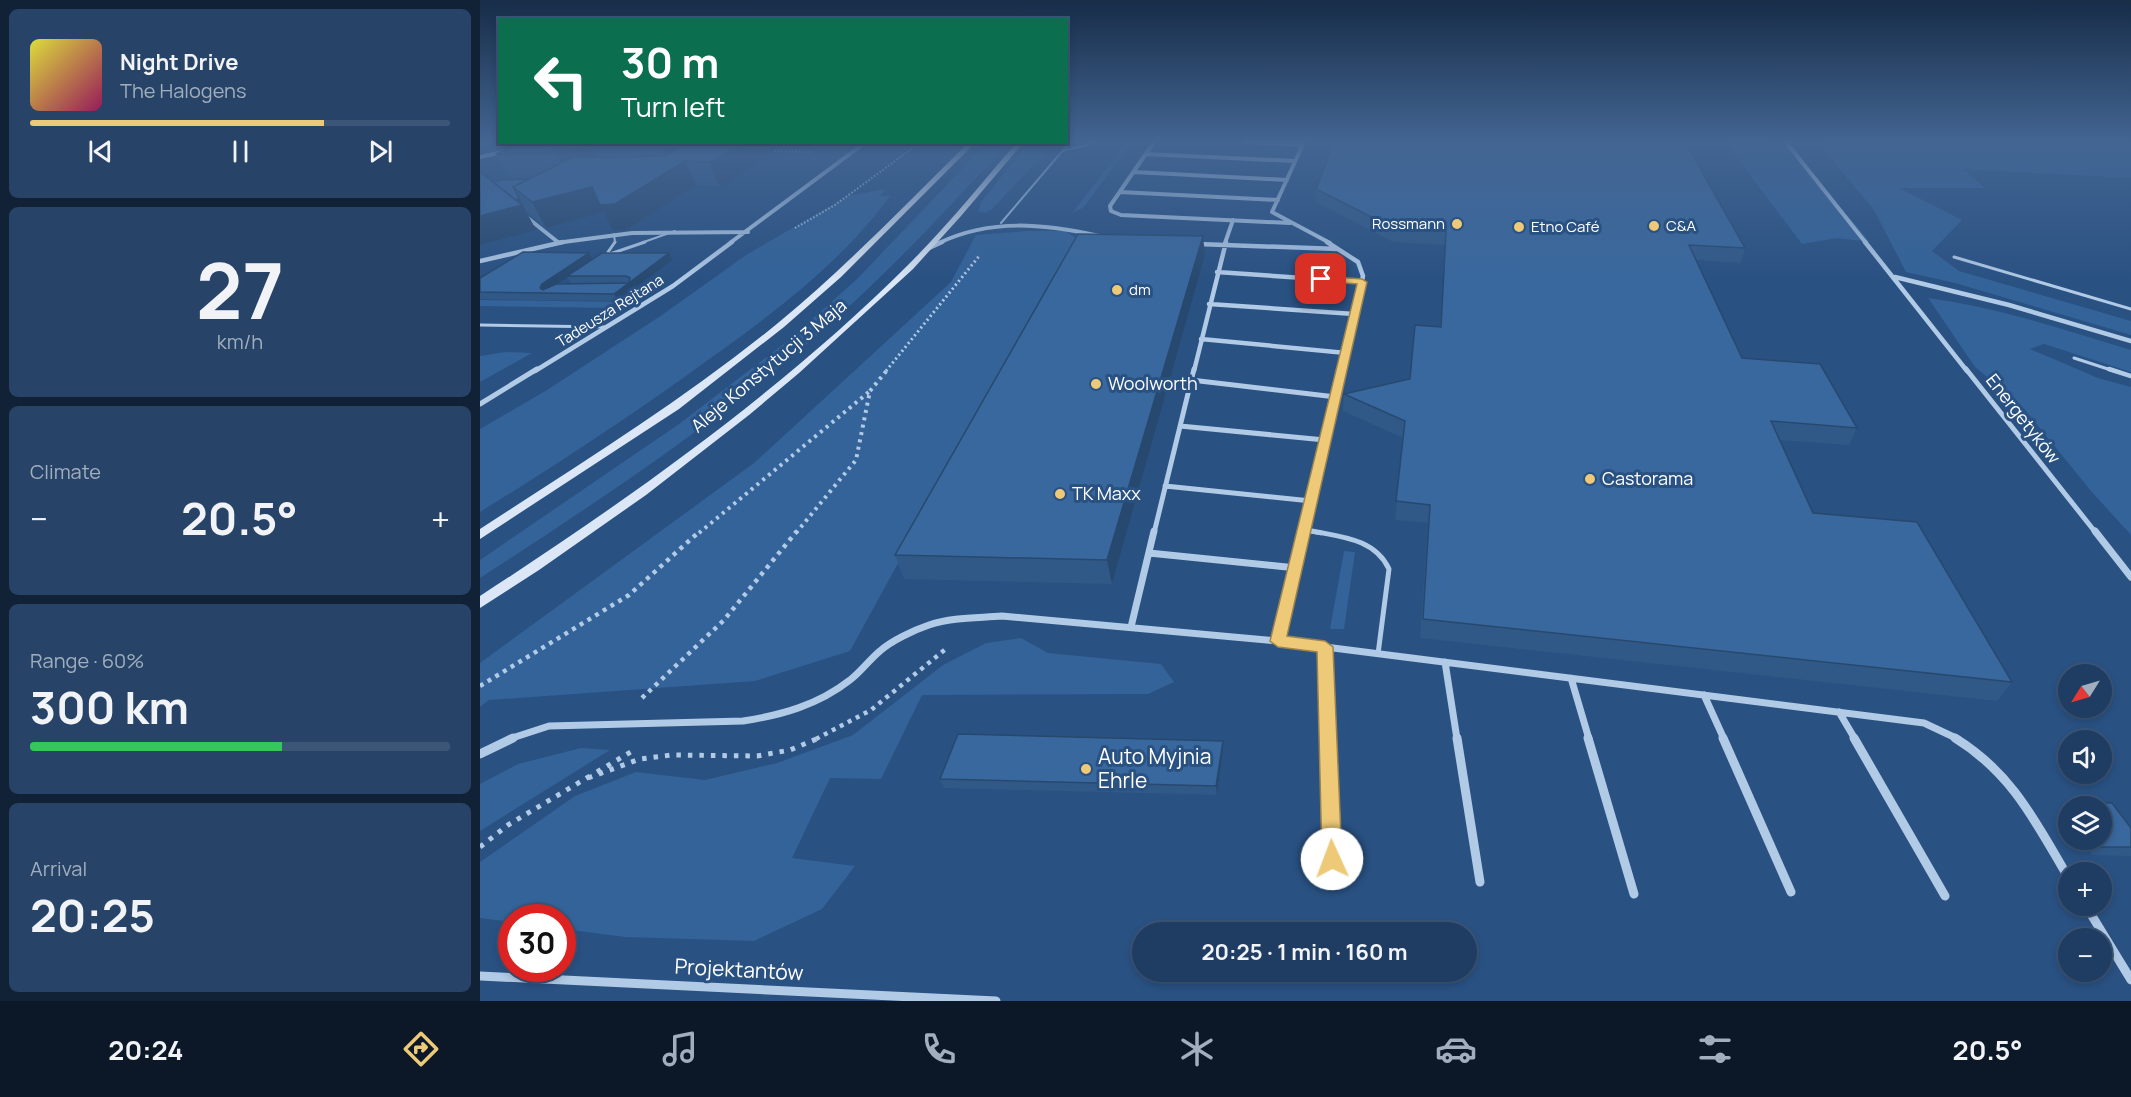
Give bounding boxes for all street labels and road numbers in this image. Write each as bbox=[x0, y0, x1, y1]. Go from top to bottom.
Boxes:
street label: Tadeusza Rejtana bbox=[552, 269, 667, 352]
street label: Aleje Konstytucji 3 Maja bbox=[686, 293, 851, 437]
street label: Energetyków bbox=[1981, 368, 2067, 468]
street label: Projektantów bbox=[674, 952, 804, 986]

